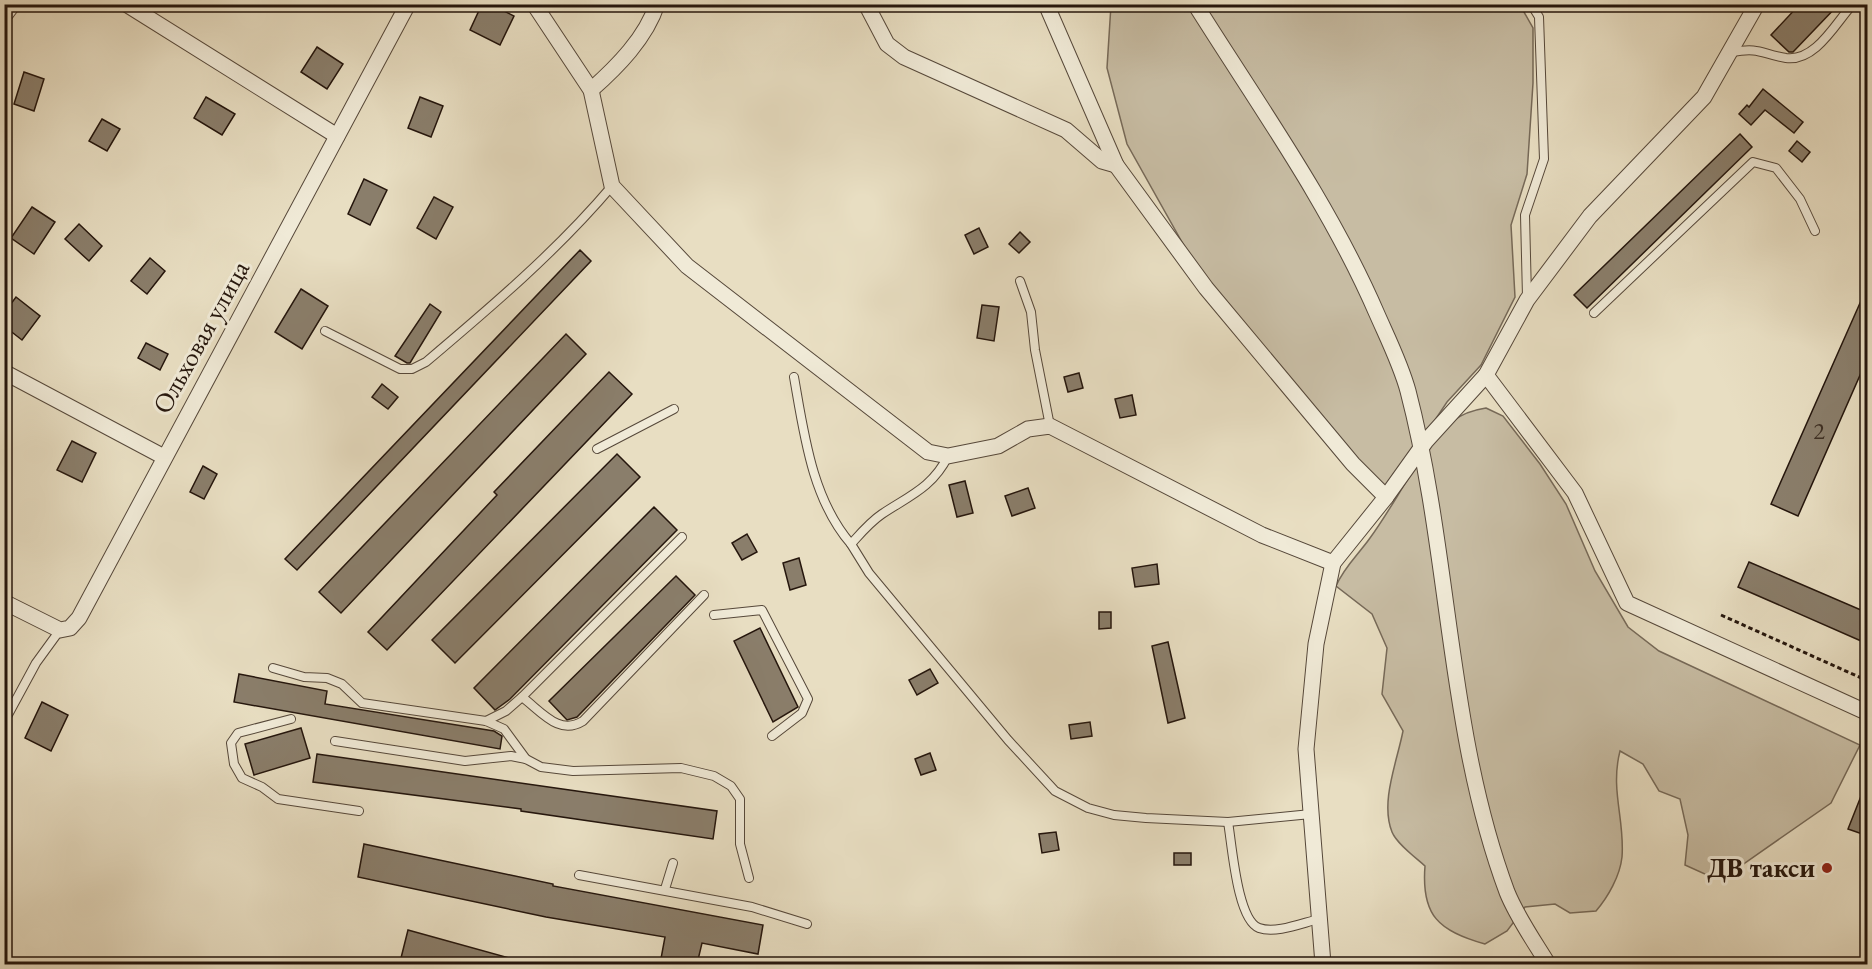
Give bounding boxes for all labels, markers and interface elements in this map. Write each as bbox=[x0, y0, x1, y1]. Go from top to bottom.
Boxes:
street label: Ольховая улица bbox=[144, 254, 257, 420]
house number: 2 bbox=[1813, 415, 1825, 446]
place label: ДВ такси bbox=[1707, 850, 1815, 885]
marker: ДВ такси bbox=[1820, 861, 1834, 875]

